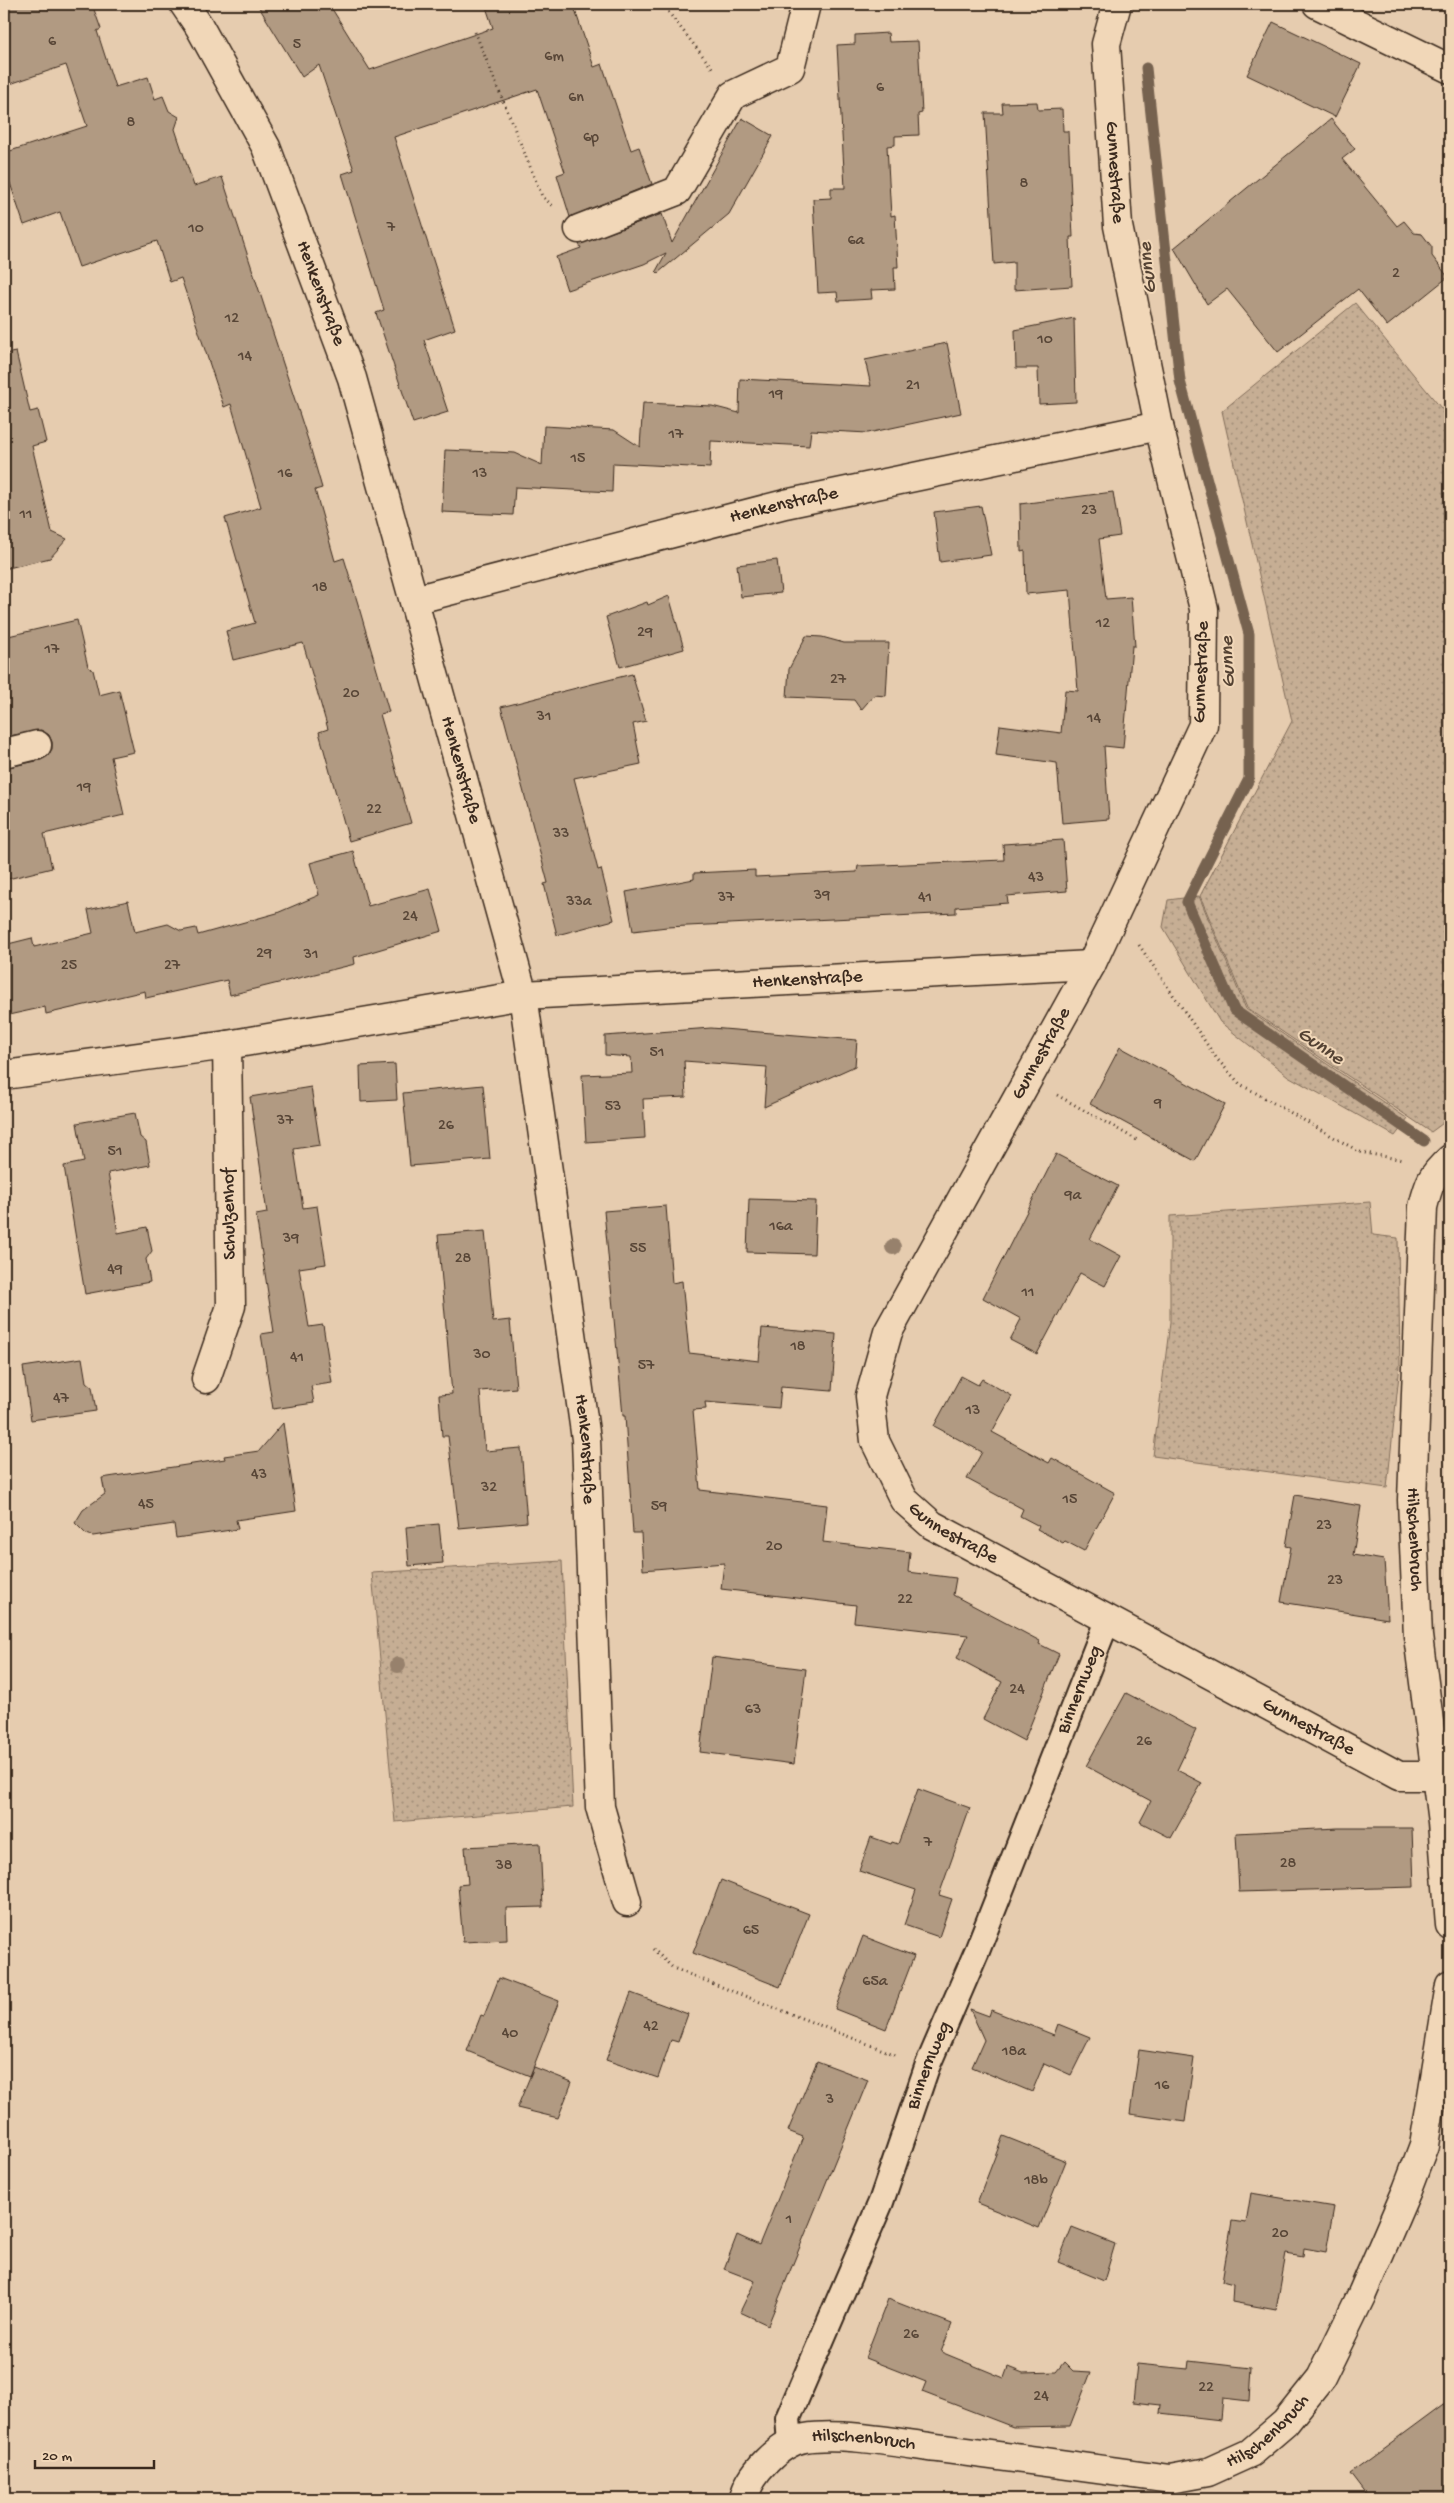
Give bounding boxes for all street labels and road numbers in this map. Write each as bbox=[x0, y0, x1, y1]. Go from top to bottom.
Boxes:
street label: Gunnestraße bbox=[1100, 120, 1129, 224]
street label: Henkenstraße bbox=[290, 237, 351, 349]
street label: Henkenstraße bbox=[727, 482, 840, 529]
street label: Gunnestraße bbox=[1189, 620, 1215, 723]
street label: Henkenstraße bbox=[435, 714, 486, 826]
street label: Henkenstraße bbox=[752, 966, 863, 994]
street label: Gunnestraße bbox=[1007, 1004, 1077, 1104]
street label: Schulzenhof bbox=[218, 1166, 242, 1260]
street label: Henkenstraße bbox=[568, 1392, 600, 1505]
street label: Hilschenbruch bbox=[1400, 1487, 1428, 1592]
street label: Gunnestraße bbox=[903, 1497, 1002, 1570]
street label: Binnernweg bbox=[1052, 1642, 1108, 1738]
street label: Gunnestraße bbox=[1258, 1693, 1359, 1762]
street label: Binnernweg bbox=[902, 2018, 957, 2114]
street label: Hilschenbruch bbox=[1223, 2390, 1315, 2474]
street label: Hilschenbruch bbox=[811, 2425, 917, 2456]

